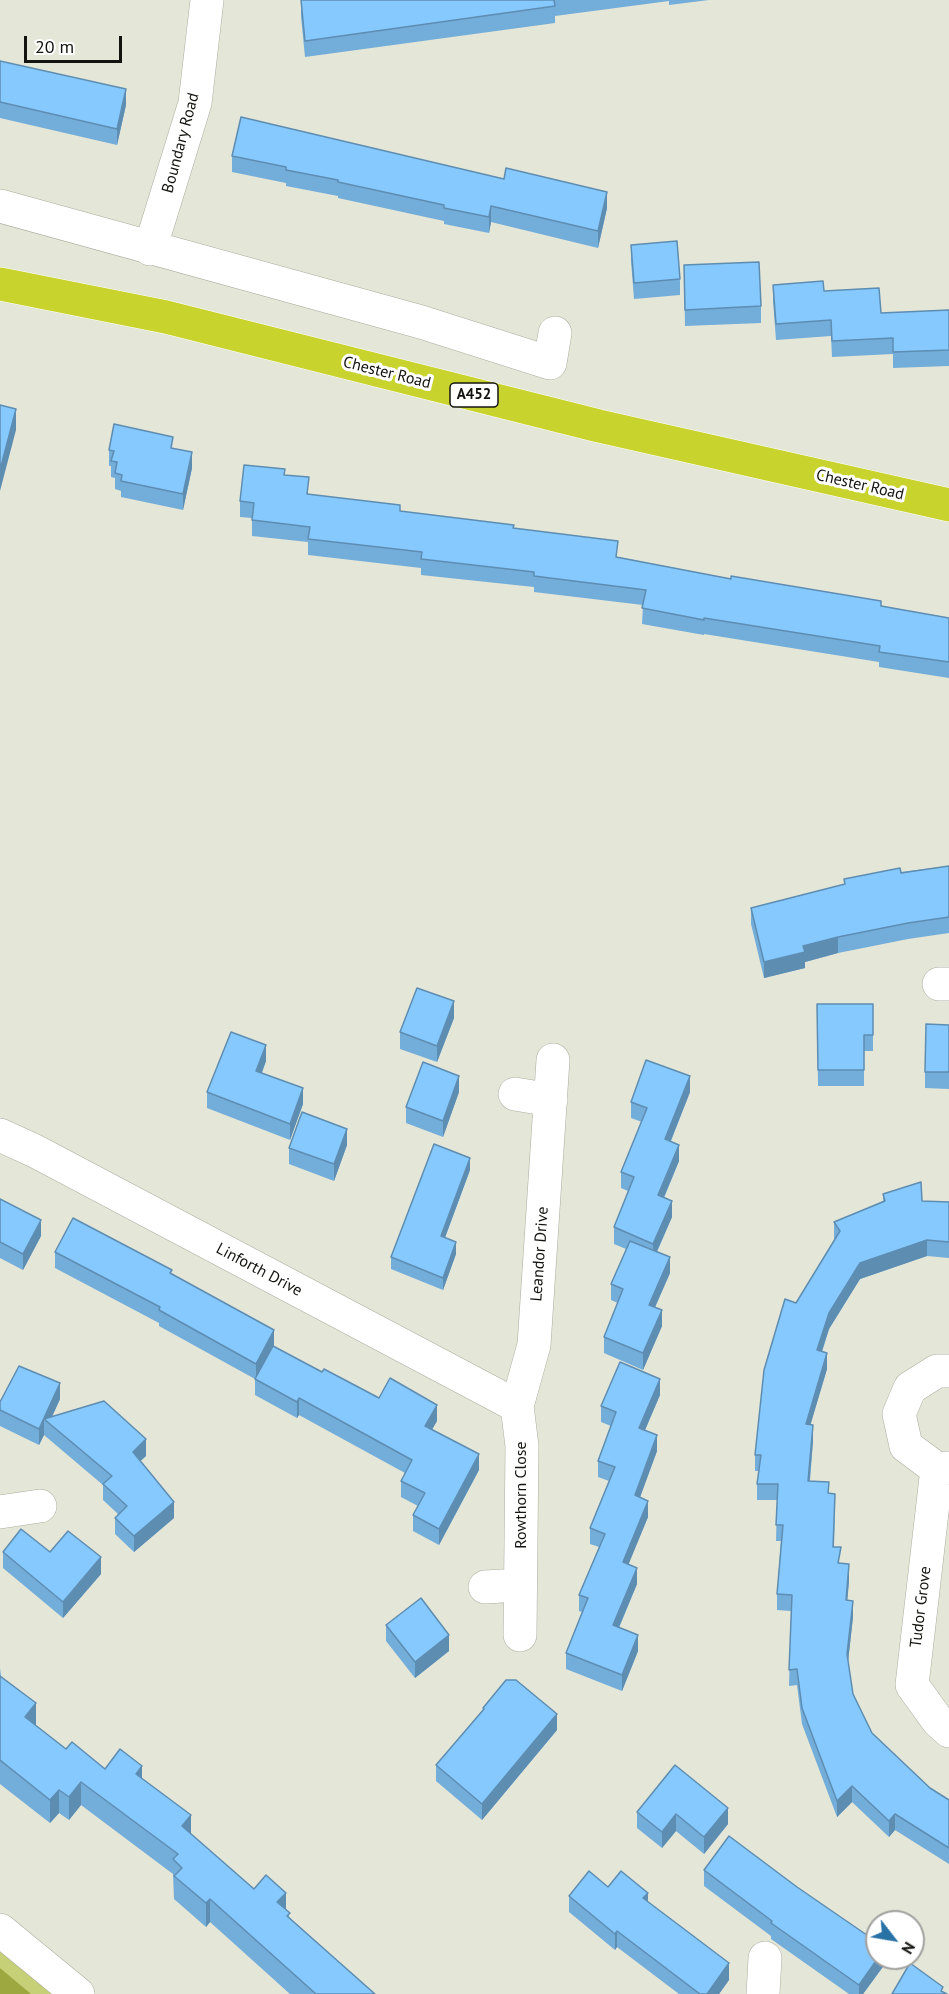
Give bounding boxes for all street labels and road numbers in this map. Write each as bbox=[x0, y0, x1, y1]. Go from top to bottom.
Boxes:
street label: Boundary Road bbox=[158, 91, 204, 195]
street label: Chester Road bbox=[341, 353, 433, 393]
road number: A452 bbox=[450, 383, 498, 407]
street label: Chester Road bbox=[814, 466, 906, 504]
street label: Leandor Drive bbox=[527, 1206, 553, 1302]
street label: Linforth Drive bbox=[213, 1239, 305, 1301]
street label: Rowthorn Close bbox=[511, 1441, 531, 1549]
street label: Tudor Grove bbox=[906, 1565, 936, 1649]

